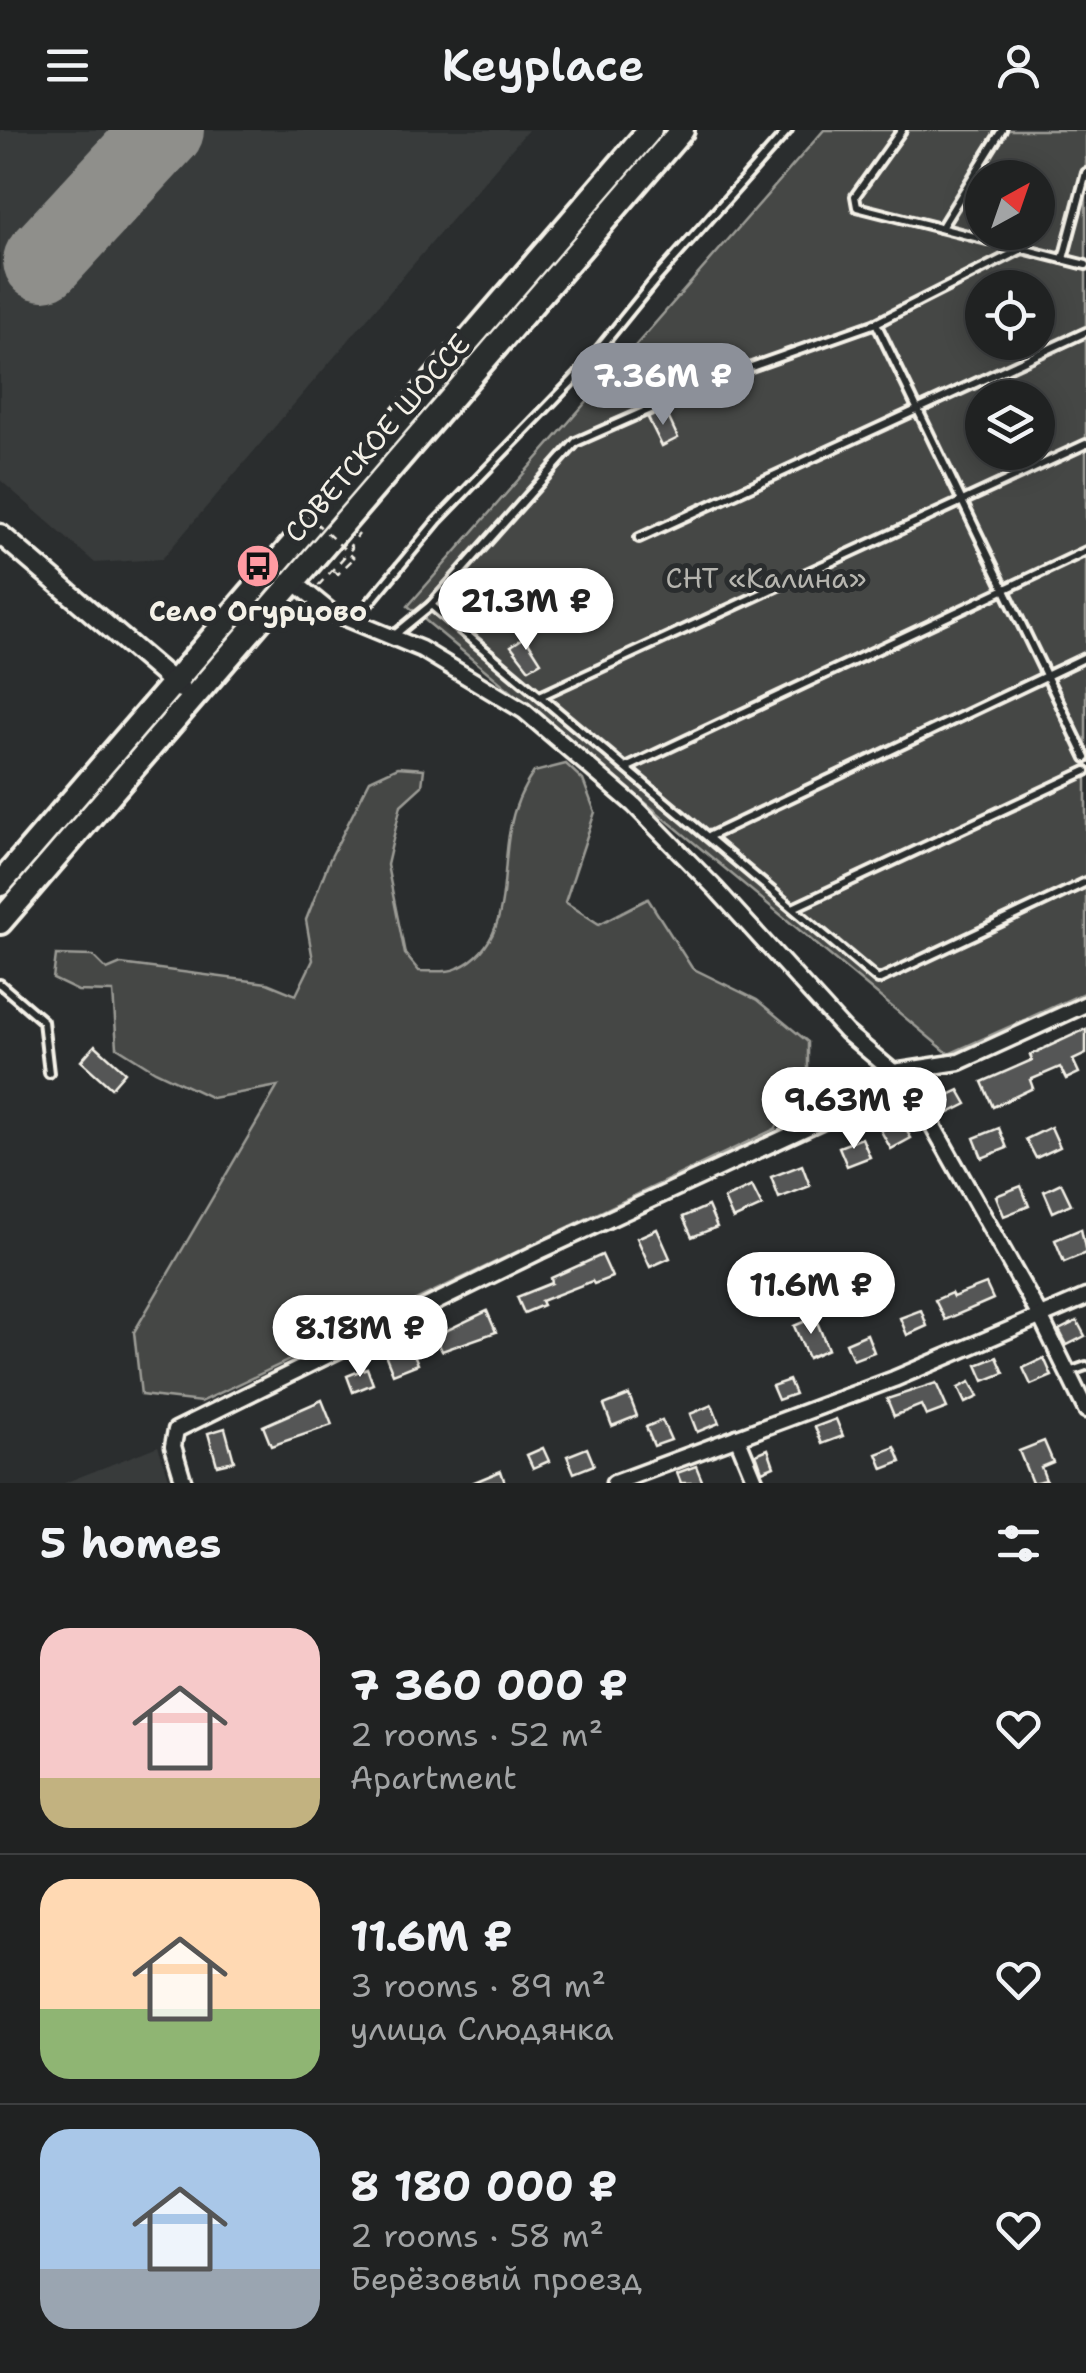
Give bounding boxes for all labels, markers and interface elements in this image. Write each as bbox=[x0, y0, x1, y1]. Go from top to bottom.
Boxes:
text: Keyplace bbox=[442, 35, 644, 95]
icon: menu bbox=[40, 38, 95, 93]
icon: person bbox=[991, 38, 1046, 93]
north arrow bbox=[965, 160, 1055, 250]
map controls bbox=[965, 160, 1055, 470]
button: locate bbox=[965, 270, 1055, 360]
street label: СОВЕТСКОЕ ШОССЕ bbox=[276, 325, 478, 551]
pin: 7.36M ₽ bbox=[571, 343, 755, 428]
text: 7.36M ₽ bbox=[593, 354, 733, 397]
button: layers bbox=[965, 380, 1055, 470]
bus stop icon: Село Огурцово bbox=[235, 543, 281, 589]
park label: СНТ «Калина» bbox=[666, 559, 866, 597]
pin: 21.3M ₽ bbox=[434, 568, 618, 653]
text: 21.3M ₽ bbox=[460, 579, 592, 622]
place label: Село Огурцово bbox=[149, 592, 367, 630]
pin: 9.63M ₽ bbox=[762, 1067, 946, 1152]
text: 9.63M ₽ bbox=[784, 1078, 924, 1121]
pin: 11.6M ₽ bbox=[719, 1252, 903, 1337]
text: 11.6M ₽ bbox=[749, 1263, 873, 1306]
pin: 8.18M ₽ bbox=[268, 1295, 452, 1380]
text: 8.18M ₽ bbox=[295, 1306, 425, 1349]
text: 5 homes bbox=[40, 1515, 221, 1571]
icon: filters bbox=[991, 1516, 1046, 1571]
text: 7 360 000 ₽ bbox=[350, 1657, 628, 1713]
icon: home bbox=[120, 1668, 240, 1788]
icon: heart bbox=[991, 1701, 1046, 1756]
text: 2 rooms · 52 m² bbox=[350, 1713, 603, 1756]
text: Apartment bbox=[350, 1756, 517, 1799]
text: 11.6M ₽ bbox=[350, 1908, 513, 1964]
icon: home bbox=[120, 1919, 240, 2039]
icon: heart bbox=[991, 1952, 1046, 2007]
text: 3 rooms · 89 m² bbox=[350, 1964, 606, 2007]
text: улица Слюдянка bbox=[350, 2007, 614, 2050]
text: 8 180 000 ₽ bbox=[350, 2158, 618, 2214]
icon: home bbox=[120, 2169, 240, 2289]
icon: heart bbox=[991, 2202, 1046, 2257]
text: 2 rooms · 58 m² bbox=[350, 2214, 604, 2257]
text: Берёзовый проезд bbox=[350, 2257, 642, 2300]

